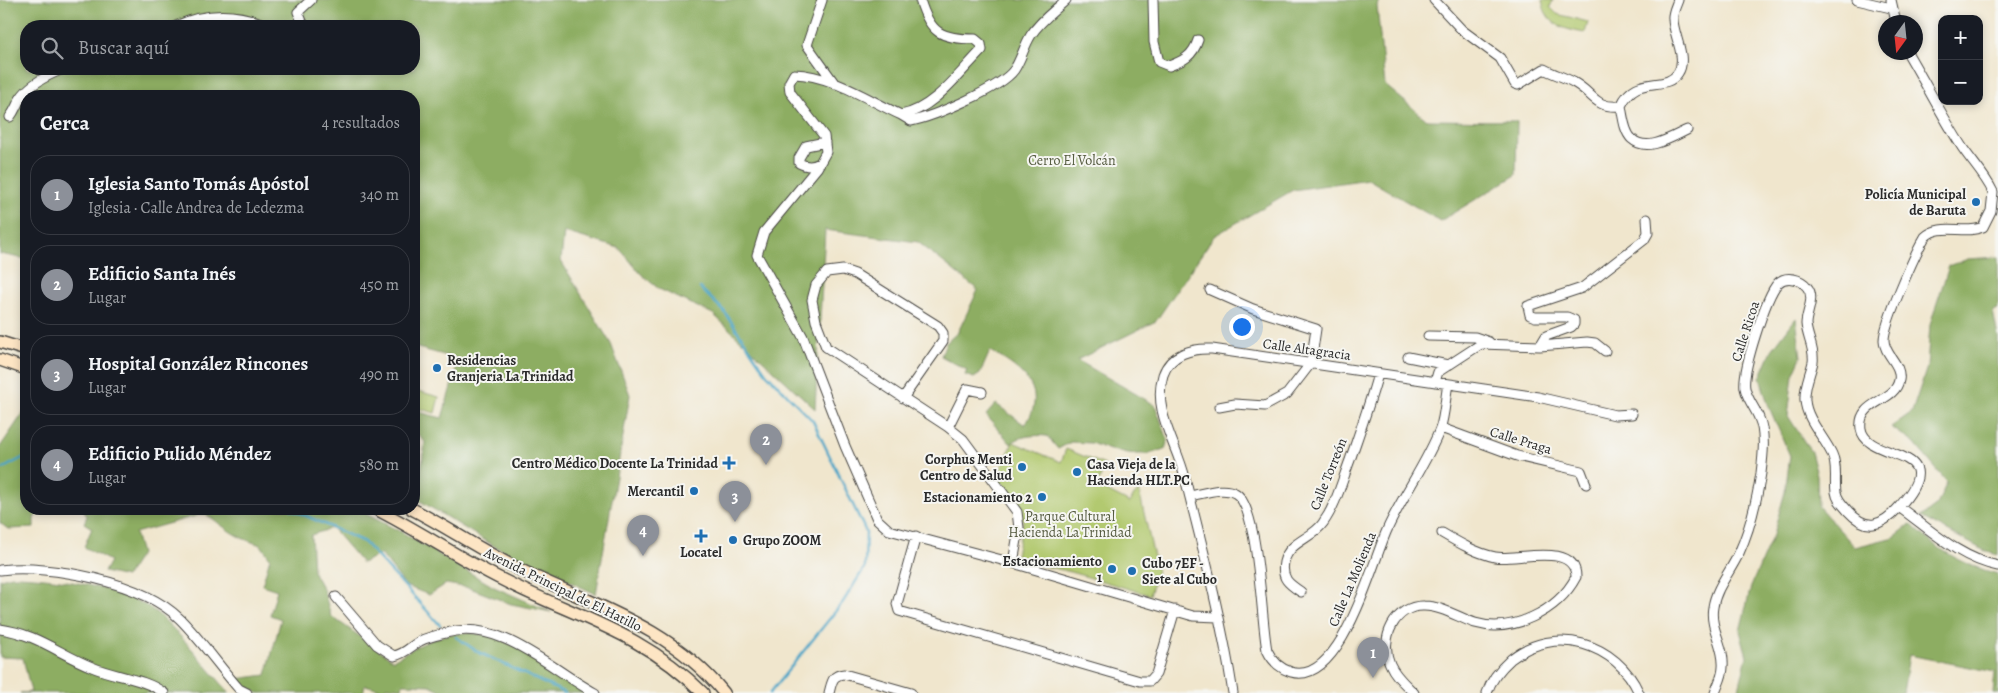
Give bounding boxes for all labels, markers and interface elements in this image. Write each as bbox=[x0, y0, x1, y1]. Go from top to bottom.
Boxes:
north arrow bbox=[1878, 15, 1923, 60]
map controls bbox=[1938, 15, 1983, 105]
button: + bbox=[1938, 15, 1983, 60]
search box bbox=[20, 20, 420, 75]
icon: search bbox=[38, 34, 66, 62]
text: Buscar aquí bbox=[78, 35, 169, 61]
button: − bbox=[1938, 60, 1983, 105]
text: Cerca bbox=[40, 109, 90, 137]
text: 4 resultados bbox=[322, 112, 400, 134]
park label: Cerro El Volcán bbox=[1028, 151, 1116, 170]
text: Iglesia Santo Tomás Apóstol bbox=[88, 171, 309, 197]
text: 1 bbox=[54, 184, 60, 206]
text: 340 m bbox=[360, 184, 399, 206]
place label: Policía Municipal de Baruta bbox=[1865, 185, 1966, 220]
marker: Policía Municipal de Baruta bbox=[1970, 196, 1982, 208]
text: Iglesia · Calle Andrea de Ledezma bbox=[88, 197, 304, 219]
text: Edificio Santa Inés bbox=[88, 261, 236, 287]
text: 2 bbox=[53, 274, 61, 296]
text: 450 m bbox=[360, 274, 399, 296]
text: Lugar bbox=[88, 287, 126, 309]
street label: Calle Ricoa bbox=[1727, 298, 1764, 364]
your location bbox=[1229, 314, 1255, 340]
street label: Calle Altagracia bbox=[1262, 334, 1353, 365]
text: Hospital González Rincones bbox=[88, 351, 308, 377]
place label: Residencias Granjeria La Trinidad bbox=[447, 351, 574, 386]
marker: Residencias Granjeria La Trinidad bbox=[431, 362, 443, 374]
text: 3 bbox=[54, 364, 60, 386]
text: 490 m bbox=[359, 364, 399, 386]
text: Lugar bbox=[88, 377, 126, 399]
street label: Calle Praga bbox=[1488, 422, 1555, 459]
pin: 2 bbox=[750, 424, 782, 465]
street label: Calle Torreón bbox=[1305, 435, 1352, 513]
text: Edificio Pulido Méndez bbox=[88, 441, 271, 467]
place label: Corphus Menti Centro de Salud bbox=[920, 450, 1012, 485]
text: 4 bbox=[53, 454, 61, 476]
text: 580 m bbox=[359, 454, 399, 476]
place label: Centro Médico Docente La Trinidad bbox=[512, 454, 718, 473]
place label: Casa Vieja de la Hacienda HLT.PC bbox=[1087, 455, 1190, 490]
marker: Centro Médico Docente La Trinidad bbox=[722, 456, 736, 470]
marker: Corphus Menti Centro de Salud bbox=[1016, 461, 1028, 473]
marker: Casa Vieja de la Hacienda HLT.PC bbox=[1071, 466, 1083, 478]
text: Lugar bbox=[88, 467, 126, 489]
pin: 3 bbox=[719, 481, 751, 522]
place label: Mercantil bbox=[627, 482, 684, 501]
marker: Mercantil bbox=[688, 485, 700, 497]
place label: Estacionamiento 2 bbox=[923, 488, 1032, 507]
marker: Estacionamiento 2 bbox=[1036, 491, 1048, 503]
park label: Parque Cultural Hacienda La Trinidad bbox=[1008, 507, 1132, 542]
pin: 4 bbox=[627, 515, 659, 556]
street label: Calle La Molienda bbox=[1324, 528, 1381, 630]
marker: Locatel bbox=[695, 530, 707, 542]
place label: Grupo ZOOM bbox=[743, 531, 821, 550]
marker: Grupo ZOOM bbox=[727, 534, 739, 546]
street label: Avenida Principal de El Hatillo bbox=[480, 542, 645, 636]
place label: Locatel bbox=[680, 543, 722, 562]
place label: Estacionamiento 1 bbox=[1003, 552, 1102, 587]
place label: Cubo 7EF - Siete al Cubo bbox=[1142, 554, 1217, 589]
marker: Estacionamiento 1 bbox=[1106, 563, 1118, 575]
marker: Cubo 7EF - Siete al Cubo bbox=[1126, 565, 1138, 577]
pin: 1 bbox=[1357, 637, 1389, 678]

